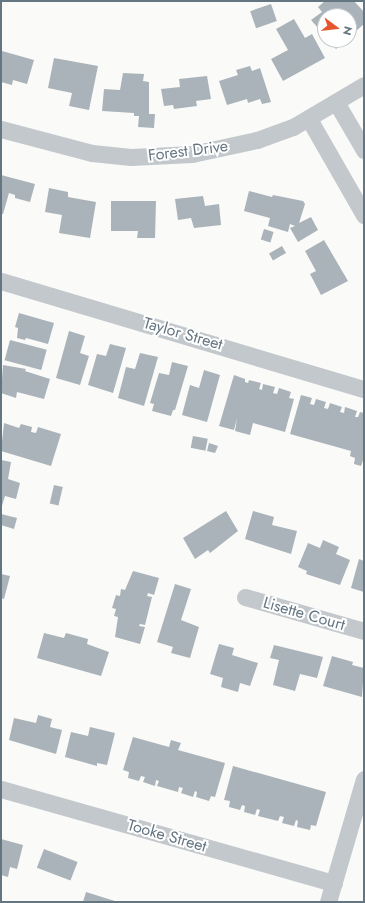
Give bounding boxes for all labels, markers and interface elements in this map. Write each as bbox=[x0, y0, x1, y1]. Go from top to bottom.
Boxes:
north arrow bbox=[317, 8, 357, 48]
text: N bbox=[339, 25, 356, 37]
street label: Forest Drive bbox=[147, 137, 229, 165]
street label: Taylor Street bbox=[141, 314, 225, 354]
street label: Lisette Court bbox=[261, 593, 347, 635]
street label: Tooke Street bbox=[125, 816, 209, 856]

